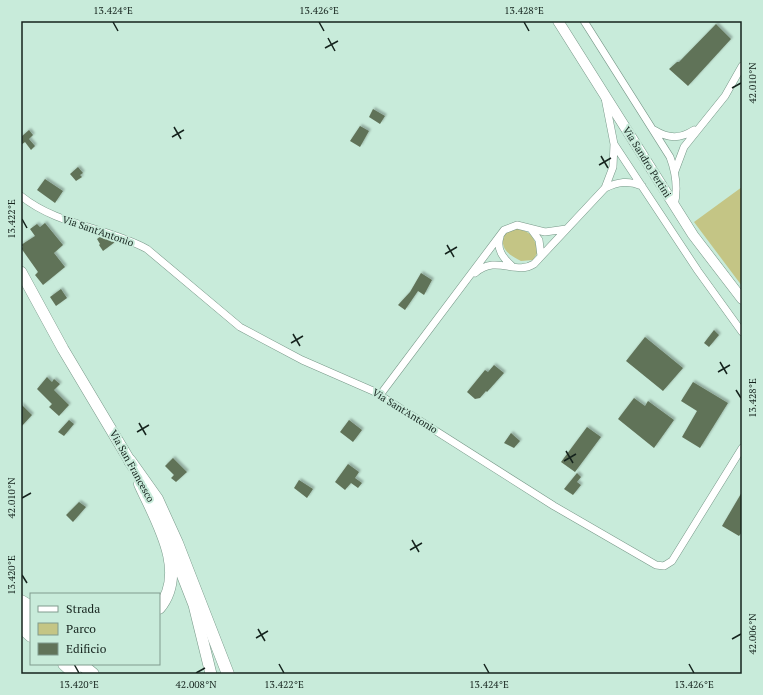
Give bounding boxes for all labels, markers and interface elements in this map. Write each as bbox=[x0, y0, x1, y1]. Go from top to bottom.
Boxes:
text: 13.424°E bbox=[93, 4, 133, 17]
text: 13.426°E bbox=[299, 4, 339, 17]
text: 13.428°E bbox=[504, 4, 544, 17]
text: 42.010°N bbox=[746, 62, 759, 104]
street label: Via Sandro Pertini bbox=[620, 124, 674, 200]
text: 13.422°E bbox=[5, 199, 18, 239]
street label: Via Sant'Antonio bbox=[61, 213, 136, 249]
text: 13.428°E bbox=[746, 378, 759, 418]
street label: Via Sant'Antonio bbox=[370, 386, 440, 437]
street label: Via San Francesco bbox=[107, 428, 157, 505]
text: 42.010°N bbox=[5, 477, 18, 519]
text: 13.420°E bbox=[5, 555, 18, 595]
legend bbox=[30, 593, 160, 665]
text: Strada bbox=[66, 601, 100, 616]
text: 42.006°N bbox=[746, 613, 759, 655]
text: Parco bbox=[66, 621, 96, 636]
text: Edificio bbox=[66, 641, 107, 656]
text: 13.420°E bbox=[59, 678, 99, 691]
text: 42.008°N bbox=[176, 678, 217, 691]
text: 13.422°E bbox=[264, 678, 304, 691]
text: 13.424°E bbox=[469, 678, 509, 691]
text: 13.426°E bbox=[674, 678, 714, 691]

